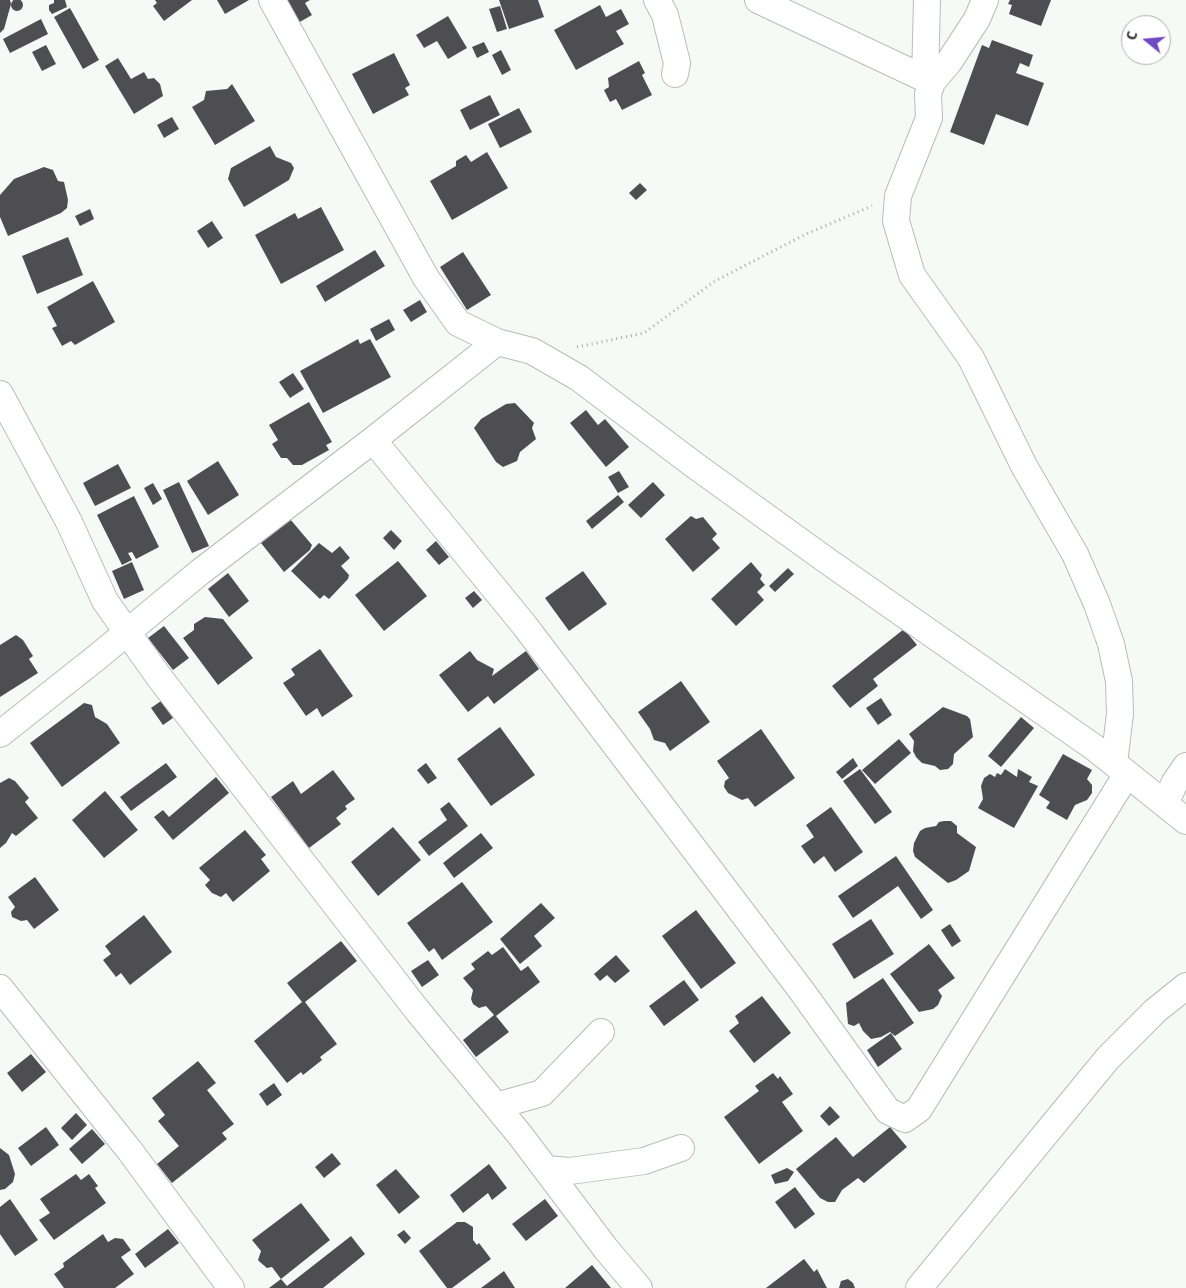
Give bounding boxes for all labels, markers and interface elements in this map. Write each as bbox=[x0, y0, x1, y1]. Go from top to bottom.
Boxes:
north arrow bbox=[1121, 15, 1171, 65]
text: С bbox=[1123, 29, 1141, 42]

